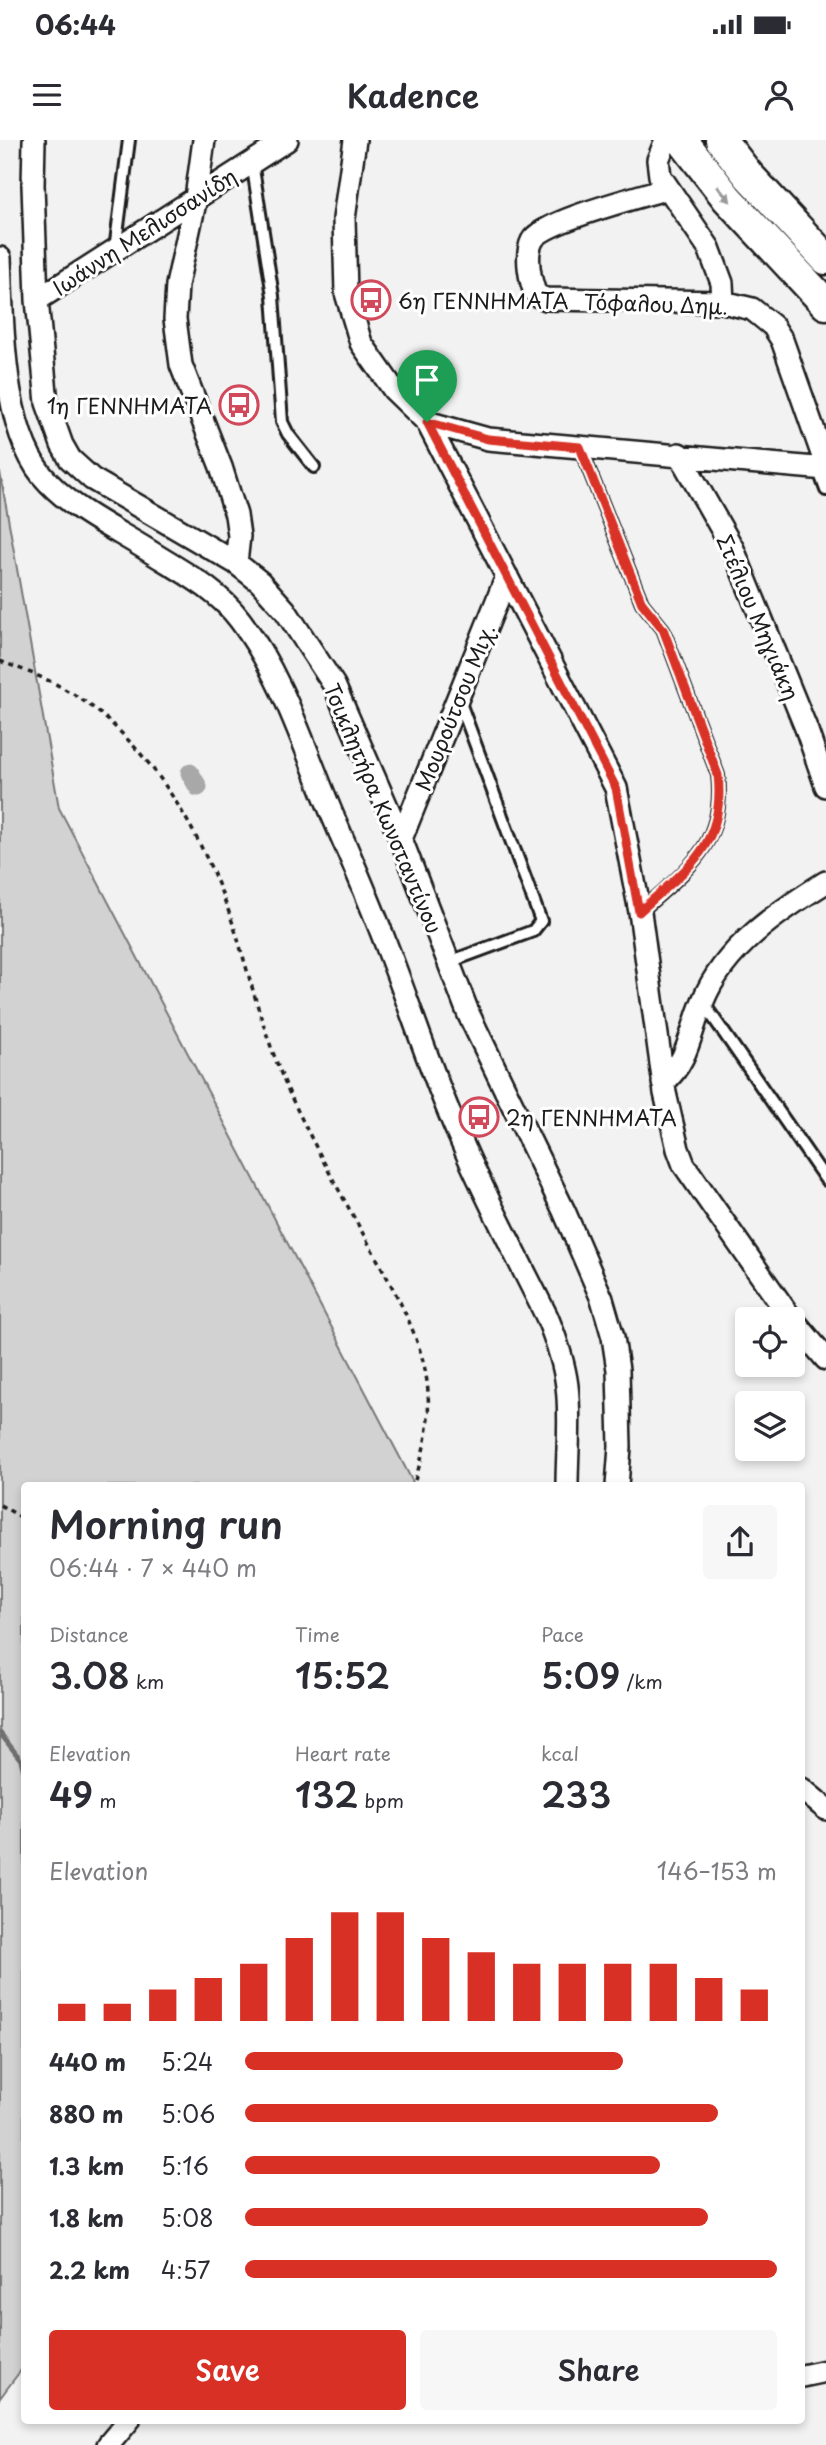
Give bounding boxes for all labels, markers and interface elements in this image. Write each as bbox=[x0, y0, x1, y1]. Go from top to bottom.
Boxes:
text: 06:44 bbox=[35, 5, 116, 44]
text: Kadence bbox=[347, 71, 479, 119]
icon: menu bbox=[28, 76, 66, 114]
icon: person bbox=[760, 76, 798, 114]
street label: Ιωάννη Μελισσανίδη bbox=[46, 159, 242, 303]
one-way arrow bbox=[716, 185, 731, 202]
bus stop icon: 6η ΓΕΝΝΗΜΑΤΑ bbox=[350, 279, 392, 321]
place label: 6η ΓΕΝΝΗΜΑΤΑ bbox=[398, 284, 569, 316]
street label: Τόφαλου Δημ. bbox=[583, 284, 729, 322]
pin bbox=[397, 350, 457, 422]
icon: arrive bbox=[408, 361, 446, 399]
bus stop icon: 1η ΓΕΝΝΗΜΑΤΑ bbox=[218, 384, 260, 426]
place label: 1η ΓΕΝΝΗΜΑΤΑ bbox=[47, 389, 212, 421]
street label: Στέλιου Μηγιάκη bbox=[710, 529, 808, 705]
street label: Μουρούτσου Μιχ. bbox=[406, 619, 502, 795]
street label: Τσικλητήρα Κωνσταντίνου bbox=[317, 678, 451, 938]
bus stop icon: 2η ΓΕΝΝΗΜΑΤΑ bbox=[458, 1096, 500, 1138]
place label: 2η ΓΕΝΝΗΜΑΤΑ bbox=[506, 1101, 677, 1133]
map controls bbox=[735, 1307, 805, 1461]
button: locate bbox=[735, 1307, 805, 1377]
button: layers bbox=[735, 1391, 805, 1461]
text: Morning run bbox=[49, 1495, 283, 1552]
button: share bbox=[703, 1505, 777, 1579]
text: 06:44 · 7 × 440 m bbox=[49, 1550, 257, 1585]
text: Distance bbox=[49, 1620, 129, 1648]
text: Time bbox=[295, 1620, 340, 1648]
text: Pace bbox=[541, 1620, 584, 1648]
text: 3.08 bbox=[49, 1648, 130, 1701]
text: 15:52 bbox=[295, 1648, 390, 1701]
text: 5:09 bbox=[541, 1648, 620, 1701]
text: km bbox=[130, 1667, 164, 1695]
text: /km bbox=[620, 1667, 663, 1695]
text: Elevation bbox=[49, 1739, 131, 1767]
text: Heart rate bbox=[295, 1739, 391, 1767]
text: kcal bbox=[541, 1739, 579, 1767]
text: 49 bbox=[49, 1767, 93, 1820]
text: 132 bbox=[295, 1767, 358, 1820]
text: 233 bbox=[541, 1767, 611, 1820]
text: m bbox=[93, 1786, 117, 1814]
text: bpm bbox=[358, 1786, 404, 1814]
text: Elevation bbox=[49, 1853, 148, 1888]
text: 146–153 m bbox=[657, 1853, 777, 1888]
text: 440 m bbox=[49, 2044, 126, 2079]
text: 5:24 bbox=[161, 2044, 213, 2079]
text: 880 m bbox=[49, 2096, 124, 2131]
text: 5:06 bbox=[161, 2096, 215, 2131]
text: 1.3 km bbox=[49, 2148, 124, 2183]
text: 5:16 bbox=[161, 2148, 209, 2183]
text: 1.8 km bbox=[49, 2200, 124, 2235]
text: 5:08 bbox=[161, 2200, 214, 2235]
text: 2.2 km bbox=[49, 2252, 130, 2287]
text: 4:57 bbox=[161, 2252, 210, 2287]
button: Save bbox=[49, 2330, 406, 2410]
button: Share bbox=[420, 2330, 777, 2410]

